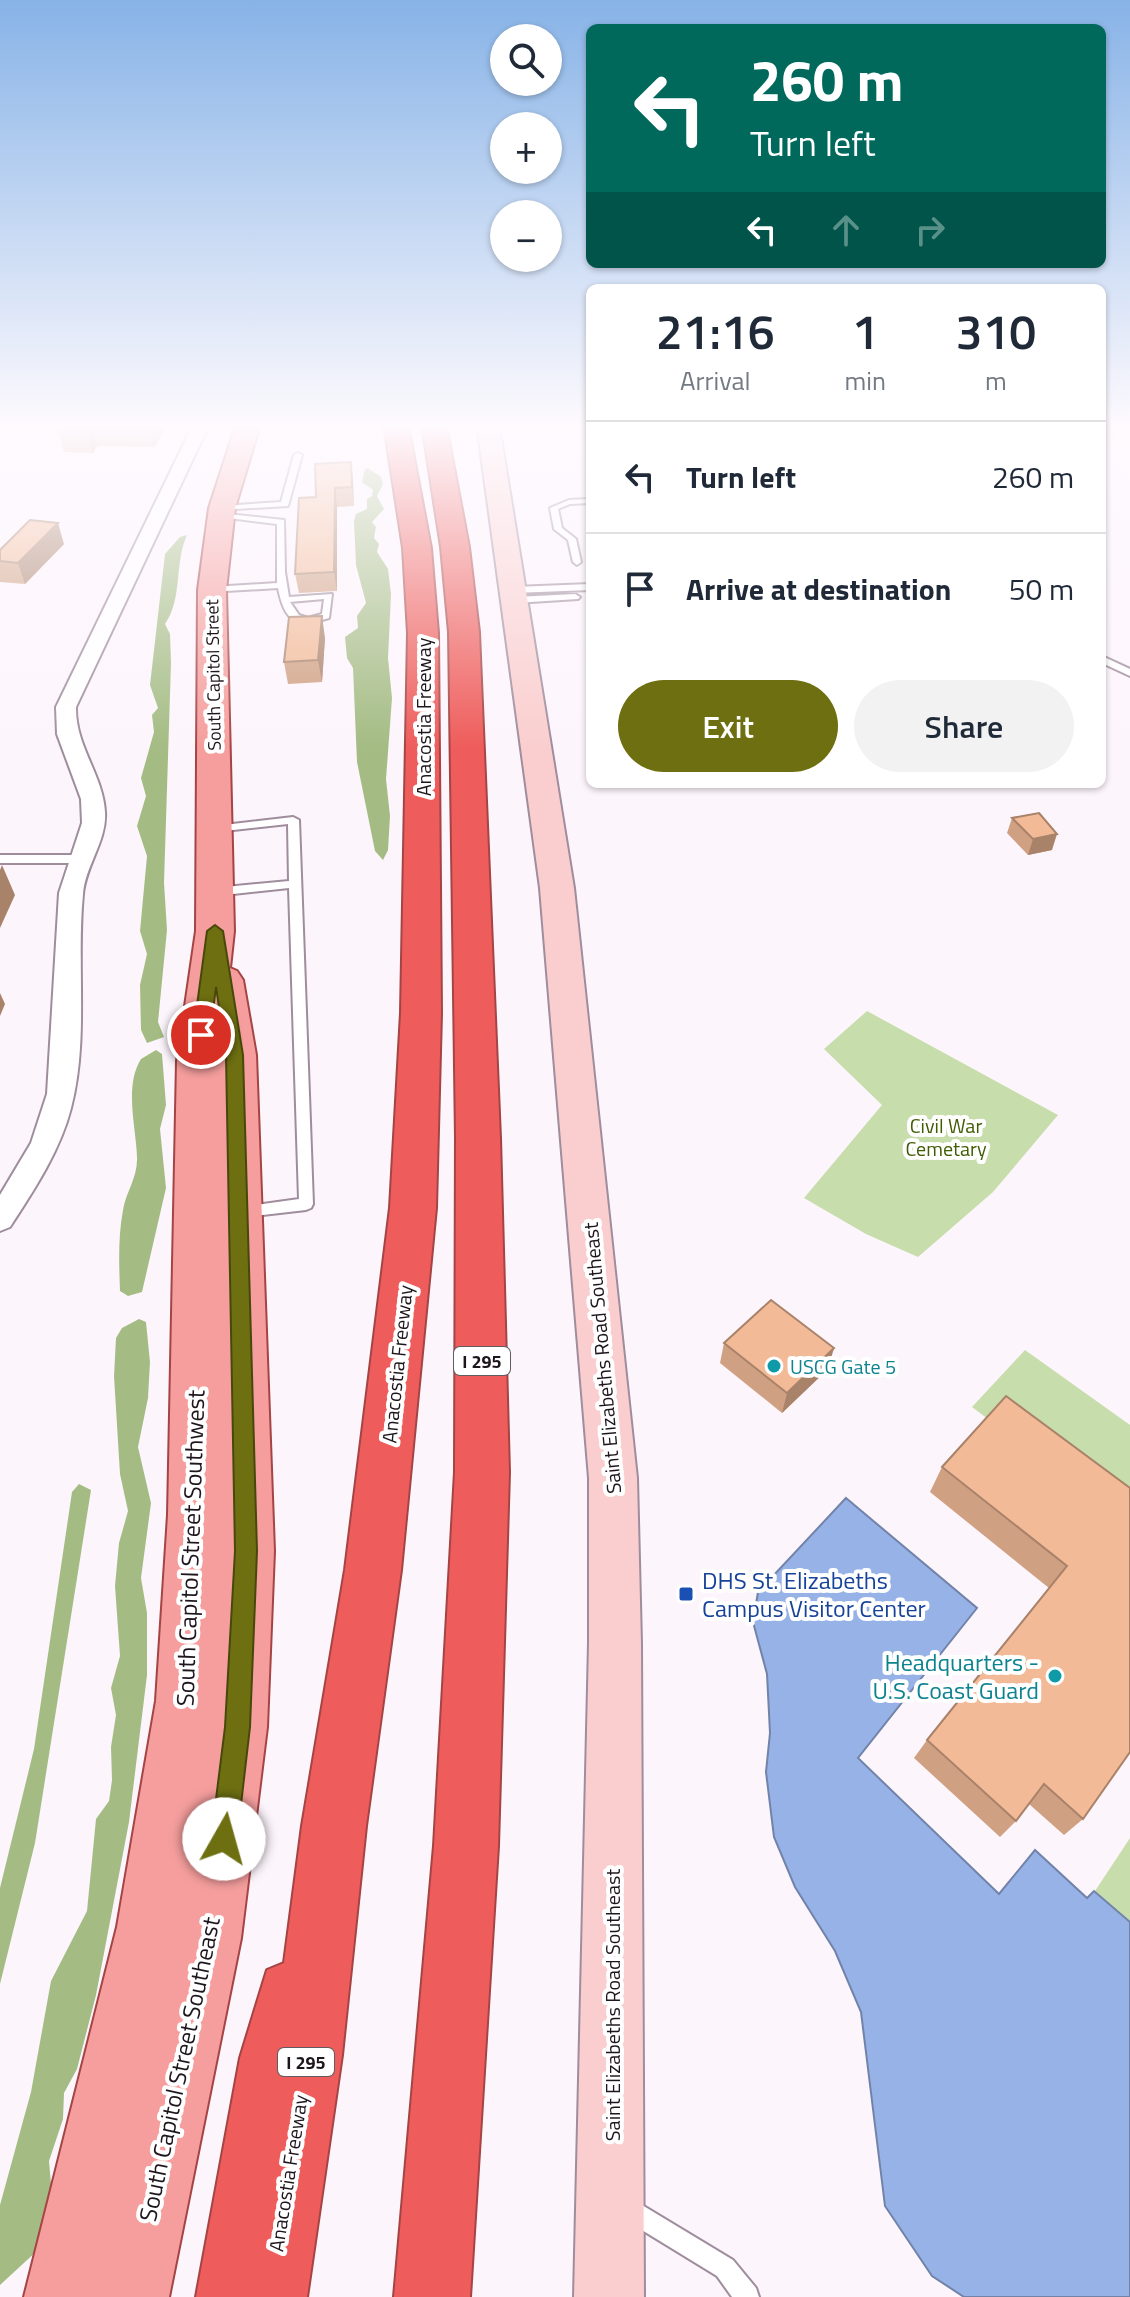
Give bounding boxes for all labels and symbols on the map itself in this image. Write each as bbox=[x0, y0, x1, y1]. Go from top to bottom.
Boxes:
street label: South Capitol Street bbox=[198, 598, 228, 751]
street label: Anacostia Freeway bbox=[408, 637, 439, 796]
pin bbox=[167, 1001, 235, 1069]
park label: Civil War Cemetary bbox=[905, 1110, 987, 1164]
street label: Saint Elizabeths Road Southeast bbox=[575, 1221, 629, 1495]
street label: Anacostia Freeway bbox=[373, 1283, 421, 1444]
road number: I 295 bbox=[454, 1347, 510, 1375]
place label: USCG Gate 5 bbox=[790, 1351, 896, 1382]
marker: USCG Gate 5 bbox=[765, 1357, 783, 1375]
street label: South Capitol Street Southwest bbox=[166, 1389, 214, 1707]
place label: DHS St. Elizabeths Campus Visitor Center bbox=[702, 1562, 926, 1626]
marker: DHS St. Elizabeths Campus Visitor Center bbox=[677, 1585, 695, 1603]
place label: Headquarters - U.S. Coast Guard bbox=[873, 1644, 1039, 1708]
marker: Headquarters - U.S. Coast Guard bbox=[1046, 1667, 1064, 1685]
position arrow bbox=[182, 1797, 266, 1881]
street label: Saint Elizabeths Road Southeast bbox=[597, 1869, 628, 2141]
street label: South Capitol Street Southeast bbox=[129, 1913, 229, 2225]
road number: I 295 bbox=[278, 2048, 334, 2076]
street label: Anacostia Freeway bbox=[260, 2092, 316, 2254]

